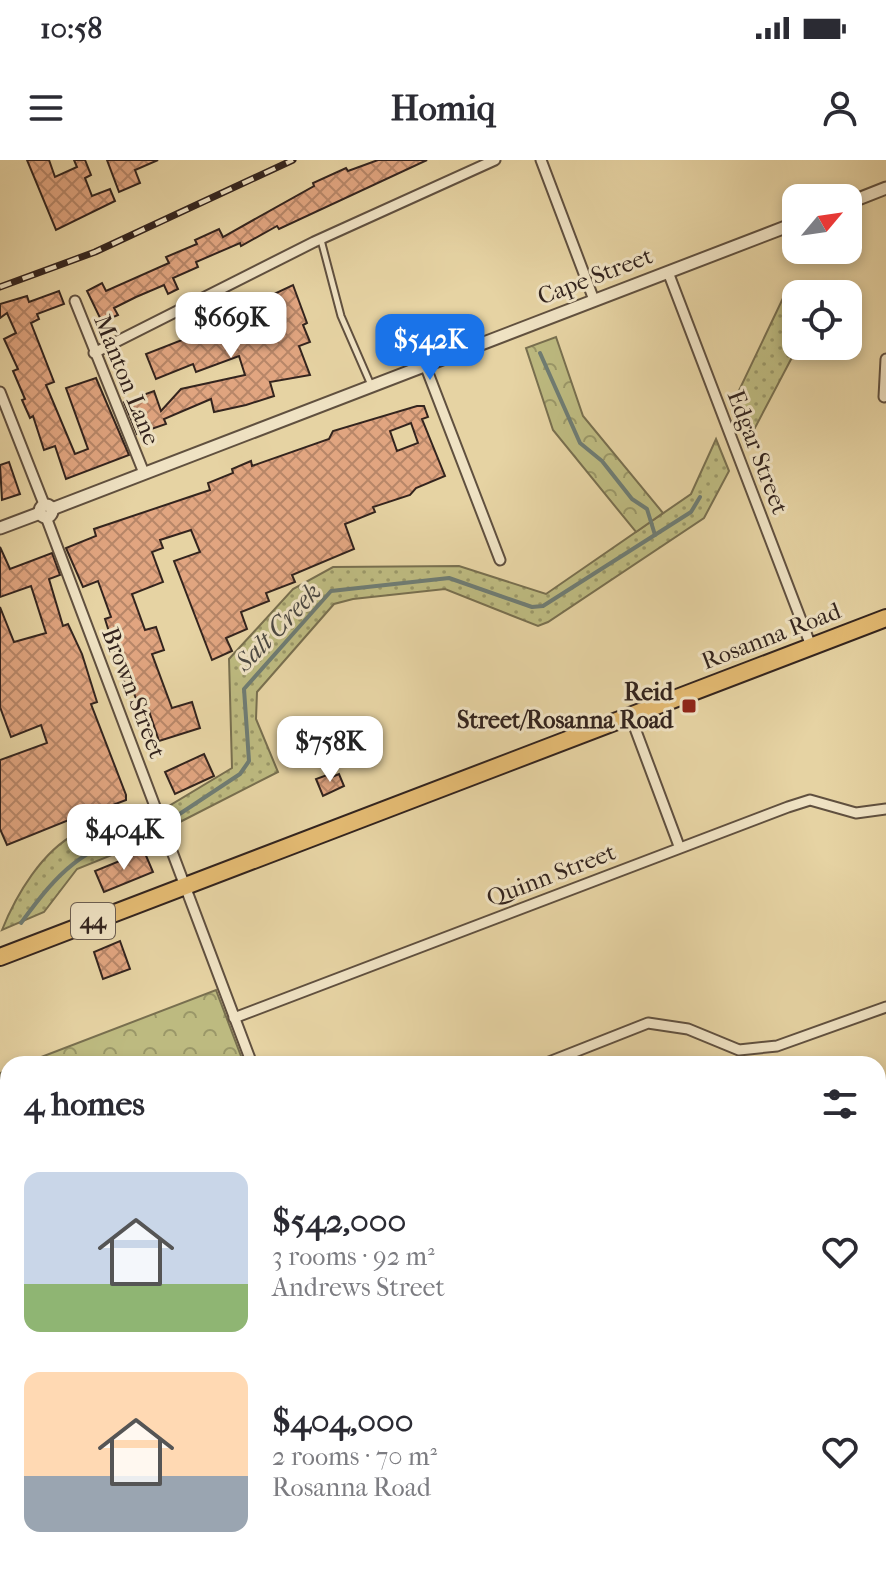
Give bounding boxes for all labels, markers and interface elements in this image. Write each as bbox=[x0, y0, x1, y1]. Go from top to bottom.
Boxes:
text: 10:58 bbox=[40, 11, 102, 46]
icon: menu bbox=[24, 86, 68, 130]
icon: person bbox=[818, 86, 862, 130]
text: Homiq bbox=[390, 87, 496, 129]
north arrow bbox=[782, 184, 862, 264]
map controls bbox=[782, 184, 862, 360]
street label: Cape Street bbox=[534, 241, 657, 311]
button: locate bbox=[782, 280, 862, 360]
pin: $669K bbox=[175, 292, 287, 360]
text: $669K bbox=[193, 302, 269, 333]
street label: Manton Lane bbox=[88, 311, 166, 449]
pin: $542K bbox=[374, 314, 486, 382]
text: $542K bbox=[393, 324, 467, 355]
street label: Edgar Street bbox=[722, 386, 795, 518]
water label: Salt Creek bbox=[228, 576, 328, 678]
street label: Rosanna Road bbox=[697, 596, 845, 675]
street label: Brown Street bbox=[96, 624, 172, 763]
place label: Reid Street/Rosanna Road bbox=[457, 678, 674, 734]
marker: Reid Street/Rosanna Road bbox=[680, 697, 698, 715]
pin: $758K bbox=[274, 716, 386, 784]
text: $758K bbox=[295, 726, 365, 757]
pin: $404K bbox=[68, 804, 180, 872]
text: $404K bbox=[85, 814, 163, 845]
street label: Quinn Street bbox=[483, 837, 620, 912]
road number: 44 bbox=[71, 903, 115, 939]
icon: filters bbox=[818, 1082, 862, 1126]
text: 4 homes bbox=[24, 1084, 145, 1124]
text: $542,000 bbox=[272, 1201, 406, 1241]
icon: home bbox=[88, 1204, 184, 1300]
icon: heart bbox=[818, 1230, 862, 1274]
text: 3 rooms · 92 m² bbox=[272, 1241, 435, 1272]
text: Andrews Street bbox=[272, 1272, 445, 1303]
text: $404,000 bbox=[272, 1401, 413, 1441]
icon: home bbox=[88, 1404, 184, 1500]
icon: heart bbox=[818, 1430, 862, 1474]
text: 2 rooms · 70 m² bbox=[272, 1441, 437, 1472]
text: Rosanna Road bbox=[272, 1472, 431, 1503]

